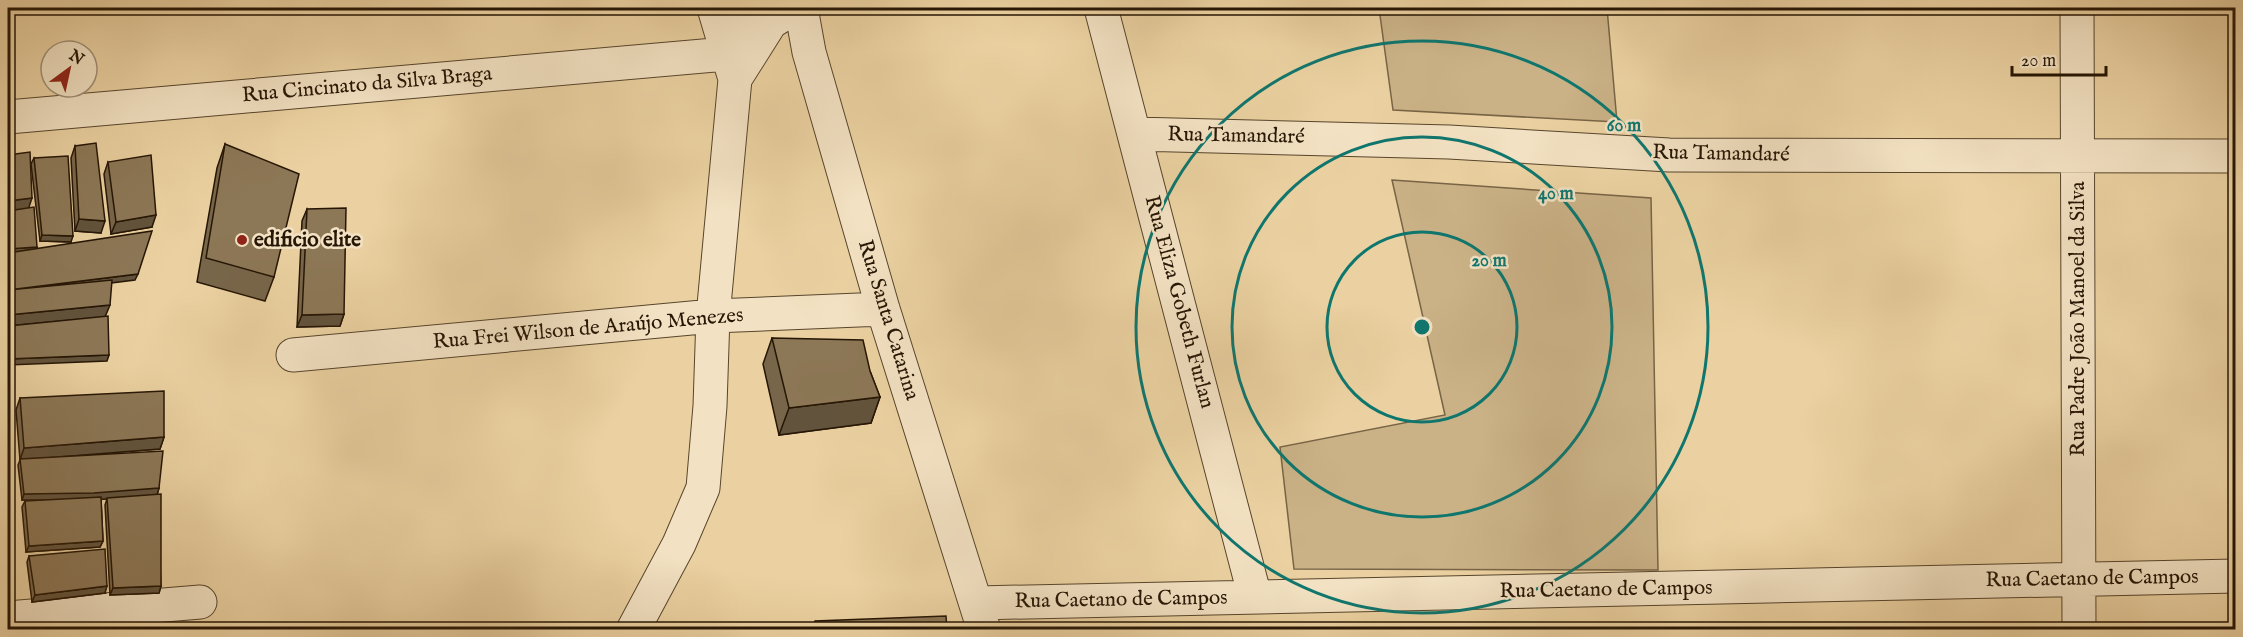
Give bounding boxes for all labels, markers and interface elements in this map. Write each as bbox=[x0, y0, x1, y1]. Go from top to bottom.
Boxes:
north arrow bbox=[39, 39, 99, 99]
scale bar bbox=[2012, 39, 2106, 77]
text: N bbox=[64, 45, 87, 70]
text: 20 m bbox=[2021, 50, 2056, 73]
street label: Rua Cincinato da Silva Braga bbox=[241, 61, 494, 109]
text: 60 m bbox=[1607, 115, 1641, 138]
street label: Rua Tamandaré bbox=[1167, 121, 1305, 151]
street label: Rua Tamandaré bbox=[1652, 139, 1790, 169]
street label: Rua Padre João Manoel da Silva bbox=[2065, 180, 2092, 457]
text: 40 m bbox=[1538, 183, 1574, 206]
street label: Rua Eliza Gobeth Furlan bbox=[1138, 193, 1220, 411]
place label: edificio elite bbox=[254, 227, 361, 254]
marker: edificio elite bbox=[235, 233, 249, 247]
street label: Rua Santa Catarina bbox=[851, 237, 925, 404]
text: 20 m bbox=[1471, 250, 1507, 273]
street label: Rua Frei Wilson de Araújo Menezes bbox=[432, 302, 744, 356]
centre of rings bbox=[1412, 317, 1432, 337]
street label: Rua Caetano de Campos bbox=[1985, 564, 2199, 594]
street label: Rua Caetano de Campos bbox=[1499, 575, 1713, 605]
street label: Rua Caetano de Campos bbox=[1014, 585, 1228, 615]

